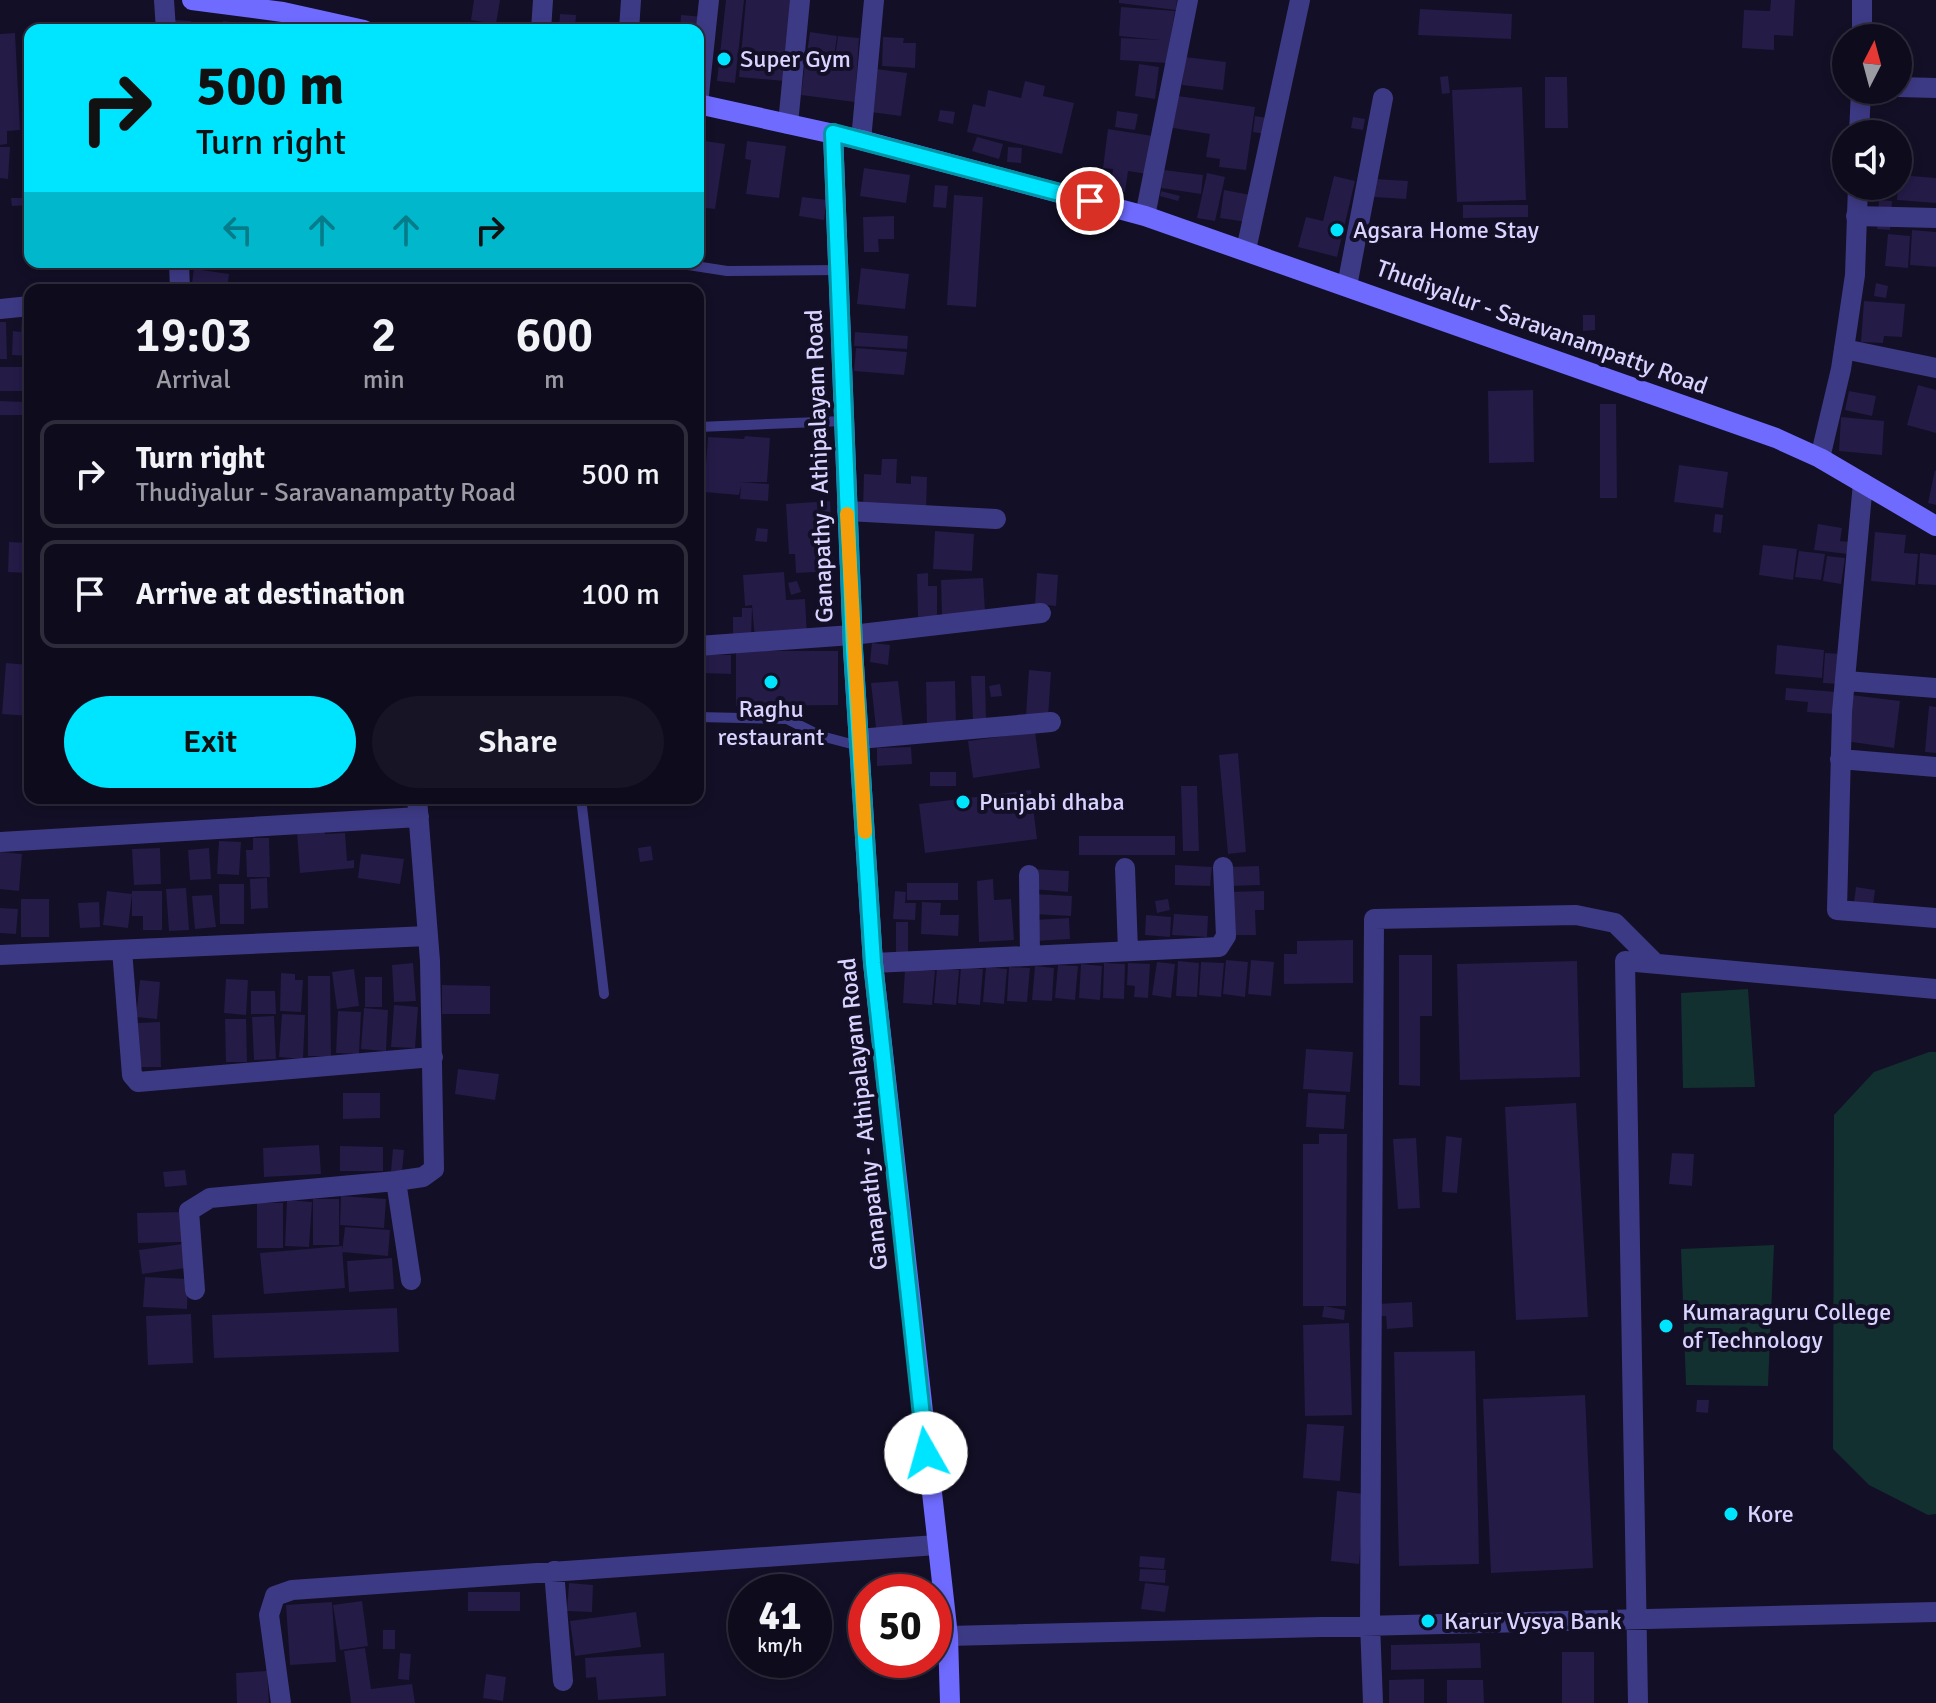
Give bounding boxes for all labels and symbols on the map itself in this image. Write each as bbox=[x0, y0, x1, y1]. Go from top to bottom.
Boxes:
north arrow bbox=[1832, 24, 1912, 104]
place label: Super Gym bbox=[740, 44, 851, 74]
marker: Super Gym bbox=[715, 50, 733, 68]
pin bbox=[1056, 167, 1124, 235]
place label: Agsara Home Stay bbox=[1353, 215, 1539, 245]
marker: Agsara Home Stay bbox=[1328, 221, 1346, 239]
street label: Thudiyalur - Saravanampatty Road bbox=[1372, 253, 1712, 401]
street label: Ganapathy - Athipalayam Road bbox=[799, 309, 839, 623]
marker: Raghu restaurant bbox=[762, 673, 780, 691]
place label: Raghu restaurant bbox=[718, 694, 824, 752]
place label: Punjabi dhaba bbox=[979, 787, 1125, 817]
marker: Punjabi dhaba bbox=[954, 793, 972, 811]
street label: Ganapathy - Athipalayam Road bbox=[832, 956, 894, 1272]
place label: Kumaraguru College of Technology bbox=[1682, 1297, 1891, 1355]
marker: Kumaraguru College of Technology bbox=[1657, 1317, 1675, 1335]
position arrow bbox=[884, 1411, 968, 1495]
place label: Kore bbox=[1747, 1499, 1794, 1529]
marker: Kore bbox=[1722, 1505, 1740, 1523]
speed limit sign: 50 bbox=[848, 1574, 952, 1678]
place label: Karur Vysya Bank bbox=[1444, 1606, 1622, 1636]
marker: Karur Vysya Bank bbox=[1419, 1612, 1437, 1630]

